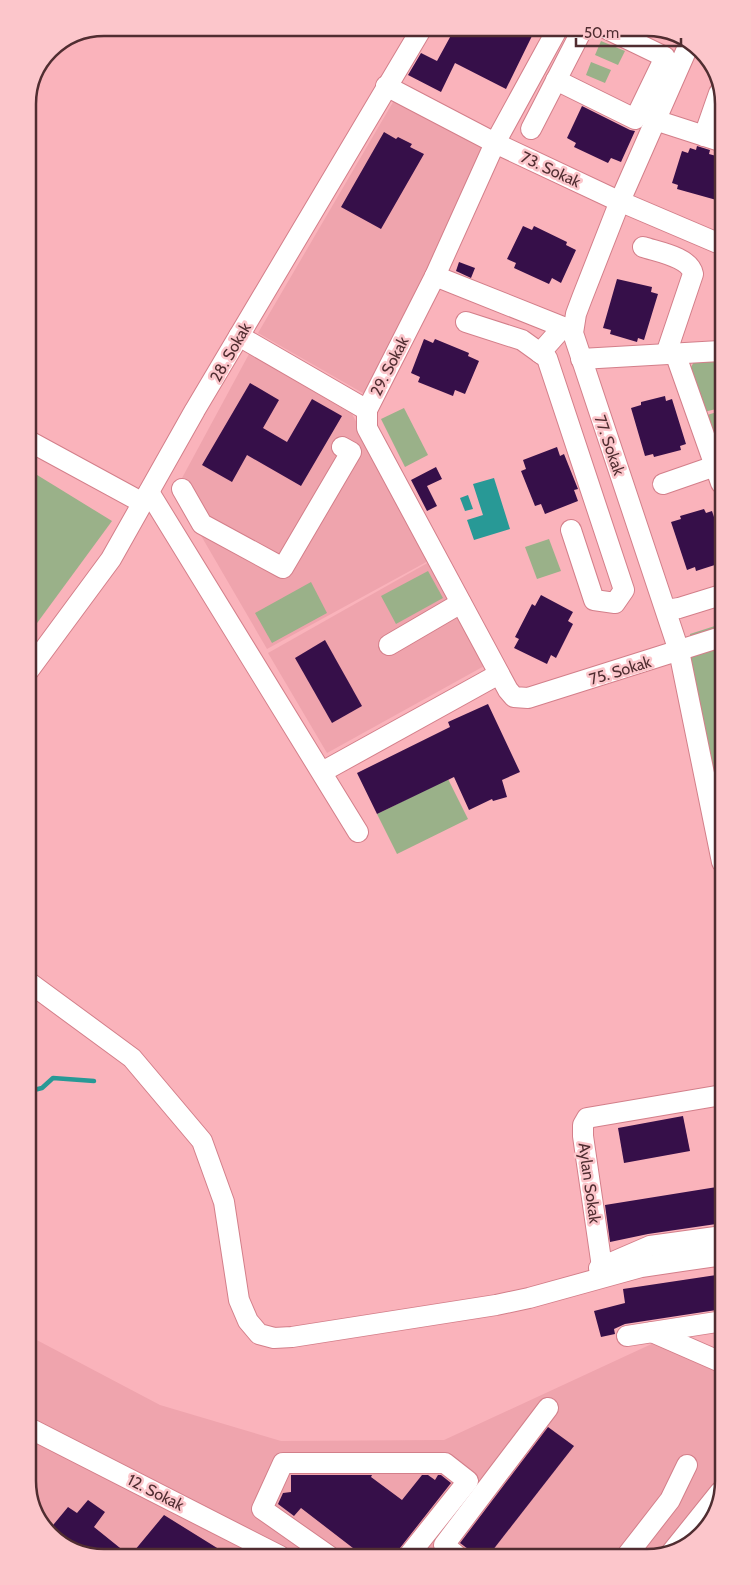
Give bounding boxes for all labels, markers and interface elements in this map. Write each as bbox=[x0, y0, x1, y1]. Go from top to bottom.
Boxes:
scale bar bbox=[576, 15, 681, 47]
text: 50 m bbox=[584, 24, 619, 42]
street label: 73. Sokak bbox=[518, 147, 584, 192]
street label: 28. Sokak bbox=[206, 319, 255, 385]
street label: 29. Sokak bbox=[366, 333, 413, 399]
street label: 77. Sokak bbox=[590, 413, 629, 479]
street label: 75. Sokak bbox=[587, 652, 654, 689]
street label: Aylan Sokak bbox=[574, 1141, 605, 1226]
street label: 12. Sokak bbox=[124, 1470, 188, 1515]

